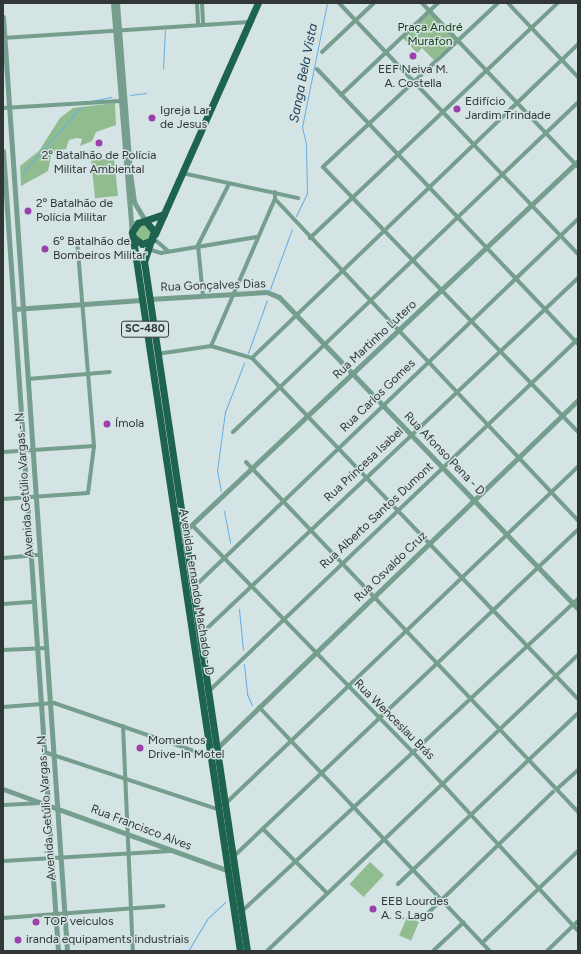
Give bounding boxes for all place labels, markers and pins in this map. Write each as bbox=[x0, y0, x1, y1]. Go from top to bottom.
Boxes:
marker: EEF Neiva M. A. Costella bbox=[408, 51, 418, 61]
place label: EEF Neiva M. A. Costella bbox=[378, 63, 448, 91]
place label: Edifício Jardim Trindade bbox=[465, 95, 551, 123]
place label: Igreja Lar de Jesus bbox=[160, 104, 210, 132]
marker: Edifício Jardim Trindade bbox=[452, 104, 462, 114]
marker: Igreja Lar de Jesus bbox=[147, 113, 157, 123]
marker: 2º Batalhão de Polícia Militar Ambiental bbox=[94, 138, 104, 148]
place label: 2º Batalhão de Polícia Militar Ambiental bbox=[42, 149, 156, 177]
place label: 2º Batalhão de Polícia Militar bbox=[36, 197, 113, 225]
marker: 2º Batalhão de Polícia Militar bbox=[23, 206, 33, 216]
place label: 6º Batalhão de Bombeiros Militar bbox=[53, 235, 146, 263]
marker: 6º Batalhão de Bombeiros Militar bbox=[40, 244, 50, 254]
place label: Ímola bbox=[115, 417, 144, 431]
marker: Ímola bbox=[102, 419, 112, 429]
place label: Momentos Drive-In Motel bbox=[148, 734, 224, 762]
marker: Momentos Drive-In Motel bbox=[135, 743, 145, 753]
place label: EEB Lourdes A. S. Lago bbox=[381, 895, 449, 923]
marker: EEB Lourdes A. S. Lago bbox=[368, 904, 378, 914]
place label: TOP veiculos bbox=[44, 915, 114, 929]
marker: TOP veiculos bbox=[31, 917, 41, 927]
place label: iranda equipaments industriais bbox=[26, 933, 189, 947]
marker: iranda equipaments industriais bbox=[13, 935, 23, 945]

